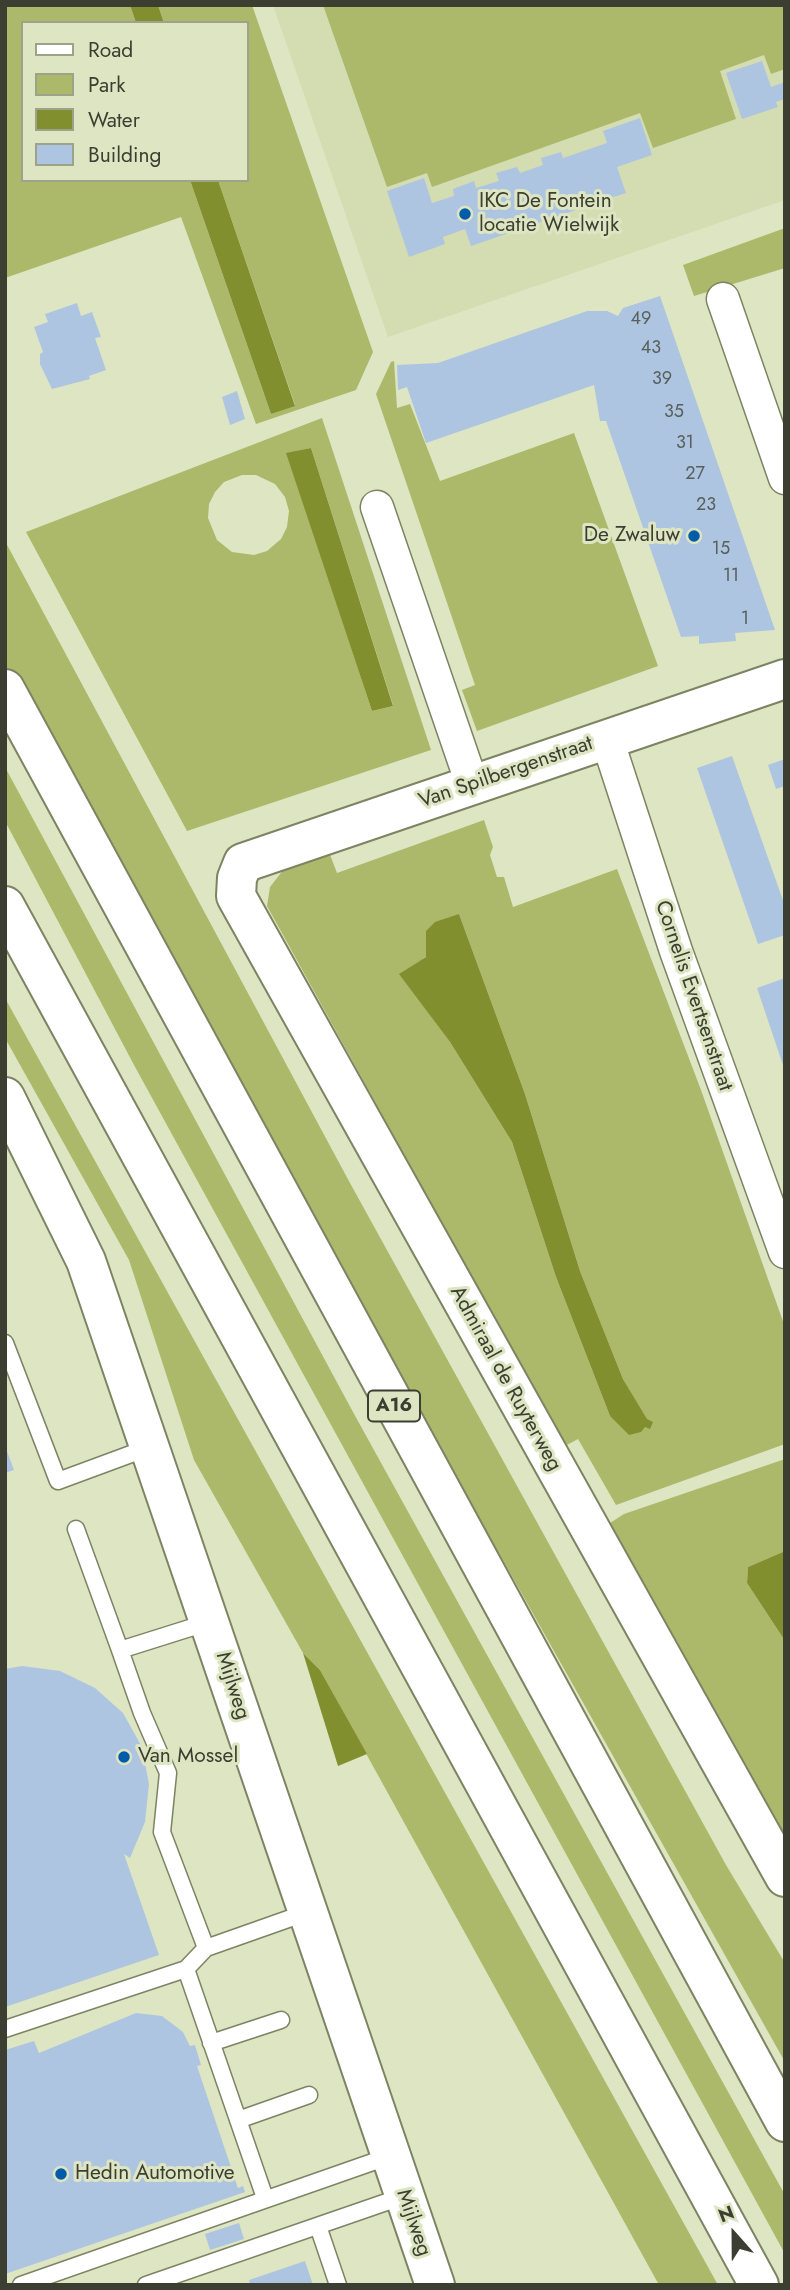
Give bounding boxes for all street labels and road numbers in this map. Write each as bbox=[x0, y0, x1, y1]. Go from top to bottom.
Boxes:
street label: Van Spilbergenstraat bbox=[416, 731, 596, 815]
street label: Cornelis Evertsenstraat bbox=[649, 897, 737, 1095]
street label: Admiraal de Ruyterweg bbox=[444, 1282, 566, 1476]
road number: A16 bbox=[368, 1390, 420, 1422]
street label: Mijlweg bbox=[209, 1649, 255, 1723]
street label: Mijlweg bbox=[390, 2186, 436, 2260]

